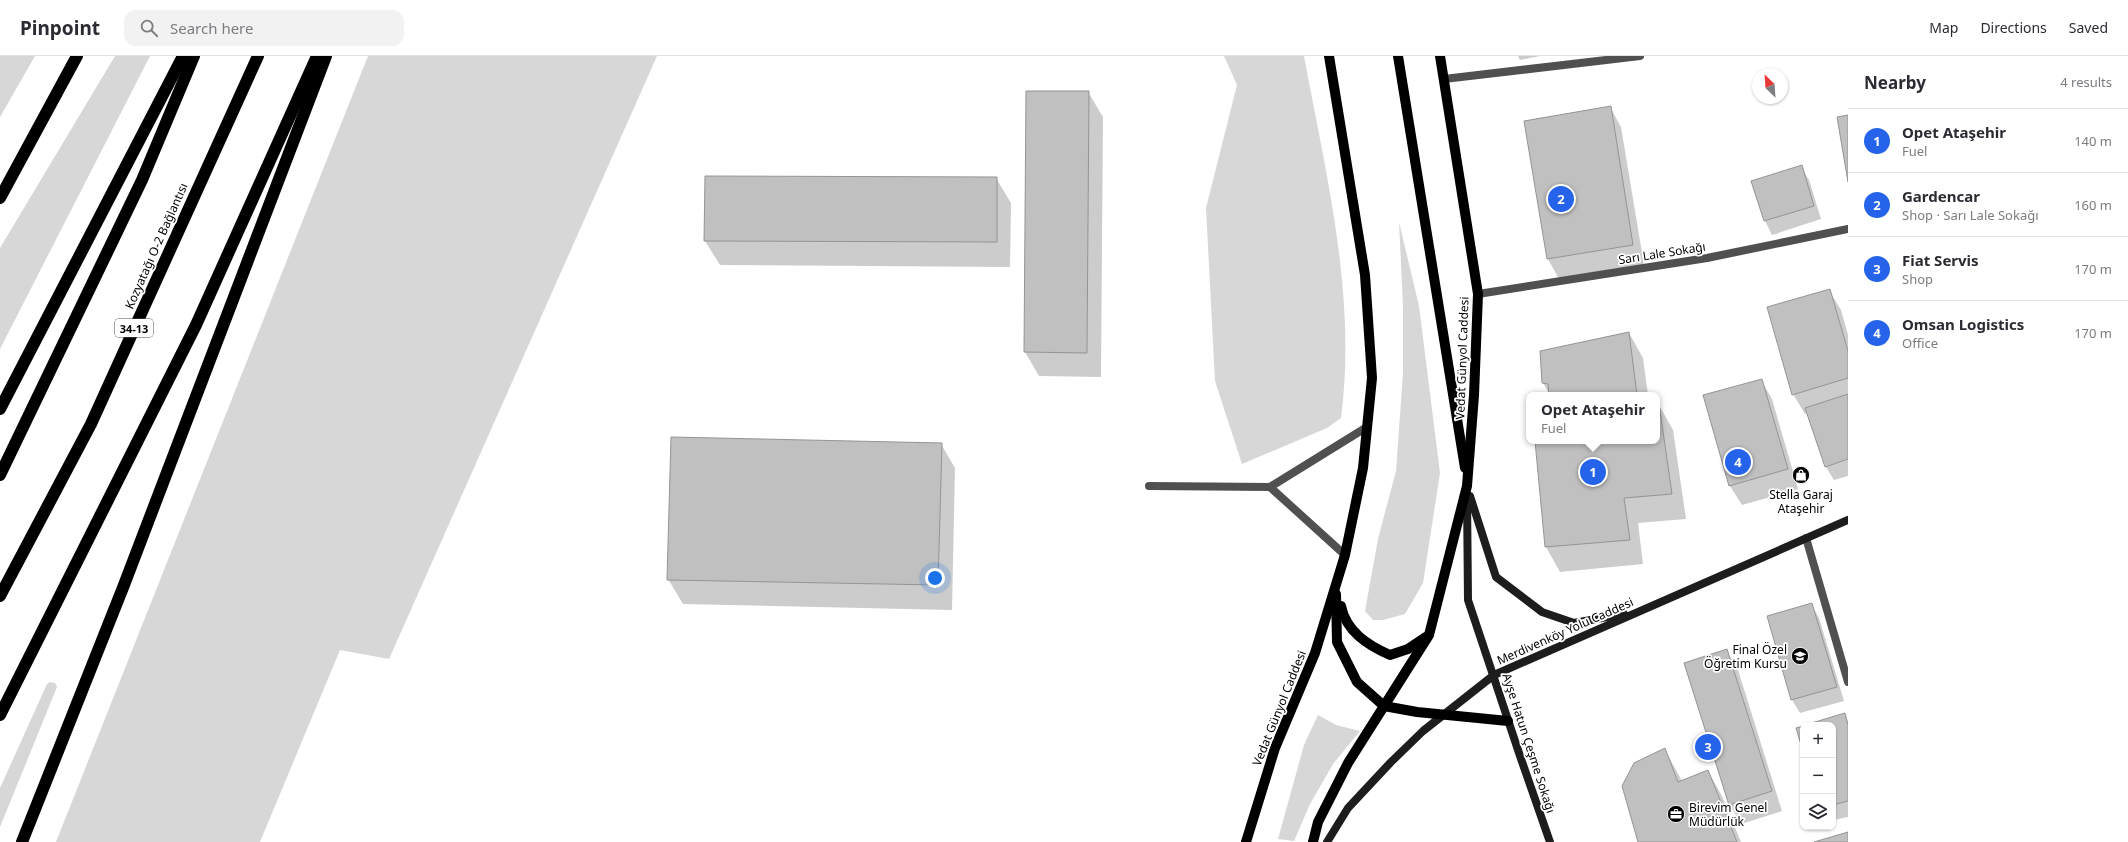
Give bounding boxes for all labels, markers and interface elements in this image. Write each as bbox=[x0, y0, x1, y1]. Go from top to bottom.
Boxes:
search box bbox=[124, 10, 404, 46]
text: Pinpoint bbox=[20, 15, 100, 41]
icon: search bbox=[138, 17, 160, 39]
text: Search here bbox=[170, 18, 253, 38]
text: Map bbox=[1929, 18, 1958, 37]
text: Directions bbox=[1980, 18, 2047, 37]
text: Saved bbox=[2069, 18, 2108, 37]
north arrow bbox=[1752, 68, 1788, 104]
text: Nearby bbox=[1864, 71, 1926, 94]
text: 4 results bbox=[2060, 73, 2112, 91]
text: Opet Ataşehir bbox=[1902, 122, 2006, 142]
text: 1 bbox=[1873, 132, 1881, 150]
text: 140 m bbox=[2074, 132, 2112, 150]
text: Fuel bbox=[1902, 142, 1927, 160]
street label: Kozyatağı O-2 Bağlantısı bbox=[121, 180, 191, 312]
pin: 2 bbox=[1548, 184, 1574, 214]
text: Gardencar bbox=[1902, 186, 1980, 206]
text: 2 bbox=[1873, 196, 1881, 214]
text: 160 m bbox=[2074, 196, 2112, 214]
text: Shop · Sarı Lale Sokağı bbox=[1902, 206, 2039, 224]
street label: Sarı Lale Sokağı bbox=[1617, 238, 1707, 268]
text: Fiat Servis bbox=[1902, 250, 1979, 270]
text: 3 bbox=[1873, 260, 1881, 278]
text: 170 m bbox=[2074, 260, 2112, 278]
text: Shop bbox=[1902, 270, 1933, 288]
street label: Vedat Günyol Caddesi bbox=[1451, 296, 1473, 420]
text: Omsan Logistics bbox=[1902, 314, 2024, 334]
road number: 34-13 bbox=[115, 319, 153, 337]
text: 4 bbox=[1873, 324, 1881, 342]
text: 170 m bbox=[2074, 324, 2112, 342]
text: Office bbox=[1902, 334, 1938, 352]
popup bbox=[1526, 392, 1660, 444]
text: Opet Ataşehir bbox=[1541, 399, 1645, 419]
text: Fuel bbox=[1541, 419, 1566, 437]
pin: 4 bbox=[1725, 447, 1751, 477]
pin: 1 bbox=[1580, 457, 1606, 487]
shop icon: Stella Garaj Ataşehir bbox=[1791, 465, 1811, 485]
place label: Stella Garaj Ataşehir bbox=[1769, 486, 1833, 517]
your location bbox=[925, 568, 945, 588]
street label: Merdivenköy Yolu Caddesi bbox=[1494, 593, 1636, 669]
place label: Final Özel Öğretim Kursu bbox=[1704, 641, 1787, 672]
school or university icon: Final Özel Öğretim Kursu bbox=[1790, 646, 1810, 666]
street label: Vedat Günyol Caddesi bbox=[1248, 648, 1310, 768]
street label: Ayşe Hatun Çeşme Sokağı bbox=[1498, 671, 1560, 815]
map controls bbox=[1800, 722, 1836, 830]
button: + bbox=[1800, 722, 1836, 758]
pin: 3 bbox=[1695, 732, 1721, 762]
button: − bbox=[1800, 758, 1836, 794]
button: layers bbox=[1800, 794, 1836, 830]
place label: Birevim Genel Müdürlük bbox=[1689, 799, 1767, 830]
office icon: Birevim Genel Müdürlük bbox=[1666, 804, 1686, 824]

